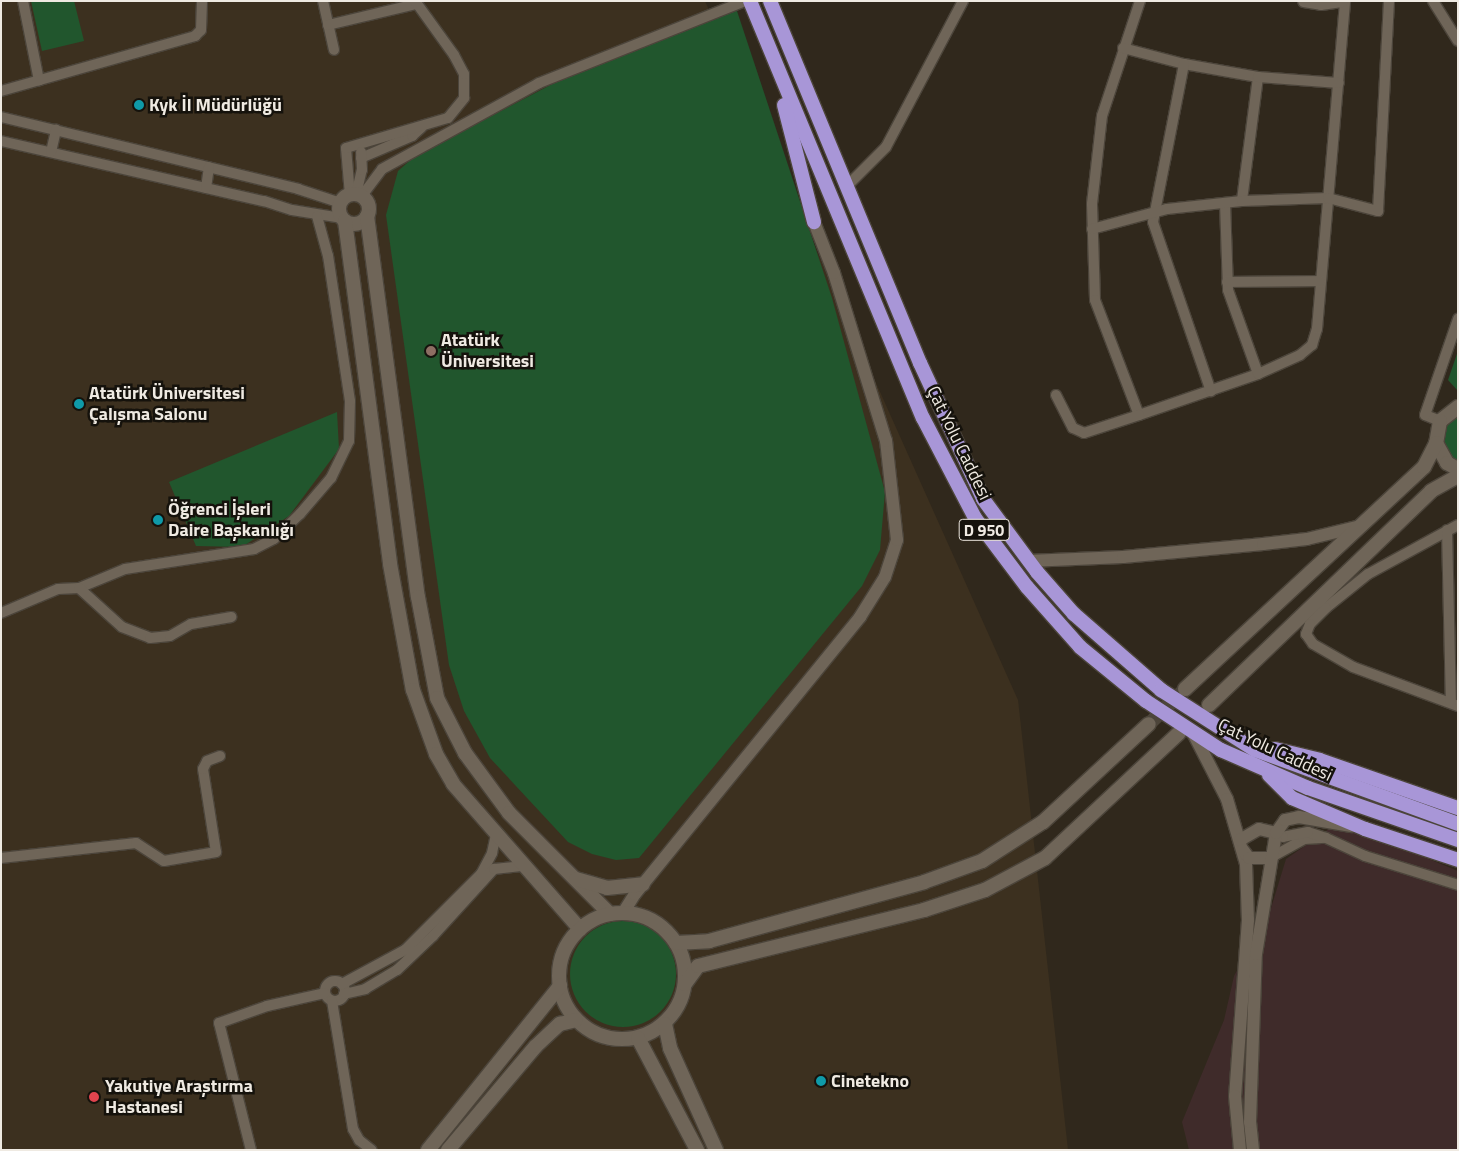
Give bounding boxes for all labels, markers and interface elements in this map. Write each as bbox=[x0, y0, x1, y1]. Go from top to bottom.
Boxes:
place label: Kyk İl Müdürlüğü bbox=[149, 94, 282, 116]
marker: Kyk İl Müdürlüğü bbox=[133, 99, 145, 111]
place label: Atatürk Üniversitesi bbox=[441, 330, 534, 372]
marker: Atatürk Üniversitesi bbox=[425, 345, 437, 357]
place label: Atatürk Üniversitesi Çalışma Salonu bbox=[89, 383, 245, 426]
street label: Çat Yolu Caddesi bbox=[922, 383, 996, 503]
marker: Atatürk Üniversitesi Çalışma Salonu bbox=[73, 398, 85, 410]
place label: Öğrenci İşleri Daire Başkanlığı bbox=[168, 499, 294, 542]
marker: Öğrenci İşleri Daire Başkanlığı bbox=[152, 514, 164, 526]
road number: D 950 bbox=[958, 516, 1010, 544]
street label: Çat Yolu Caddesi bbox=[1214, 714, 1336, 786]
place label: Cinetekno bbox=[831, 1070, 909, 1092]
marker: Cinetekno bbox=[815, 1075, 827, 1087]
place label: Yakutiye Araştırma Hastanesi bbox=[105, 1076, 253, 1118]
marker: Yakutiye Araştırma Hastanesi bbox=[87, 1090, 101, 1104]

